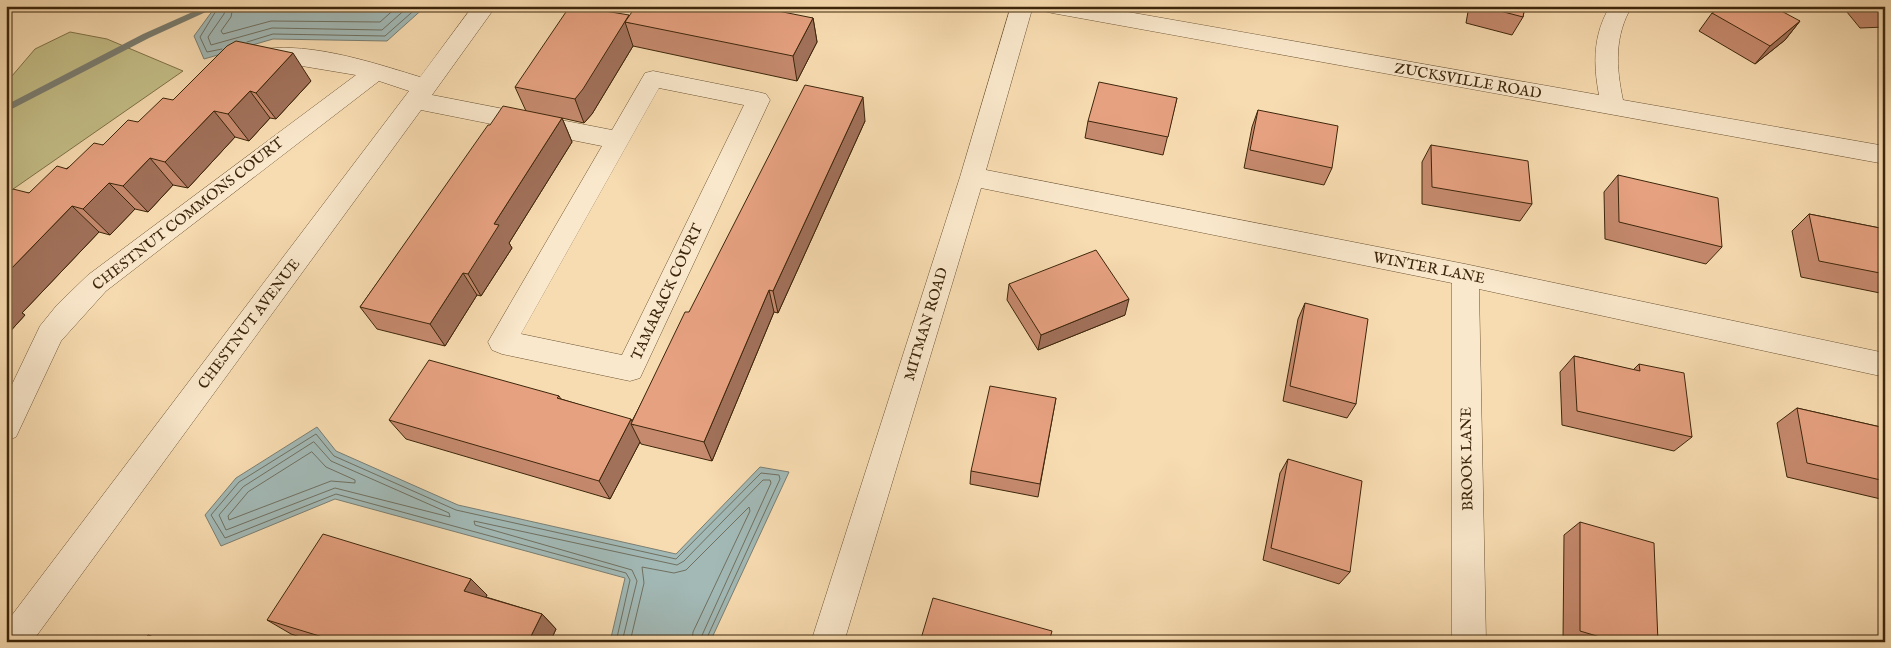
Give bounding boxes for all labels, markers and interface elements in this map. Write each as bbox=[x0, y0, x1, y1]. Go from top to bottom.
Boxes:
street label: ZUCKSVILLE ROAD bbox=[1393, 59, 1543, 103]
street label: CHESTNUT COMMONS COURT bbox=[88, 133, 288, 295]
street label: TAMARACK COURT bbox=[627, 220, 707, 363]
street label: WINTER LANE bbox=[1371, 248, 1487, 288]
street label: CHESTNUT AVENUE bbox=[194, 255, 304, 393]
street label: MITMAN ROAD bbox=[900, 265, 952, 383]
street label: BROOK LANE bbox=[1457, 407, 1477, 511]

